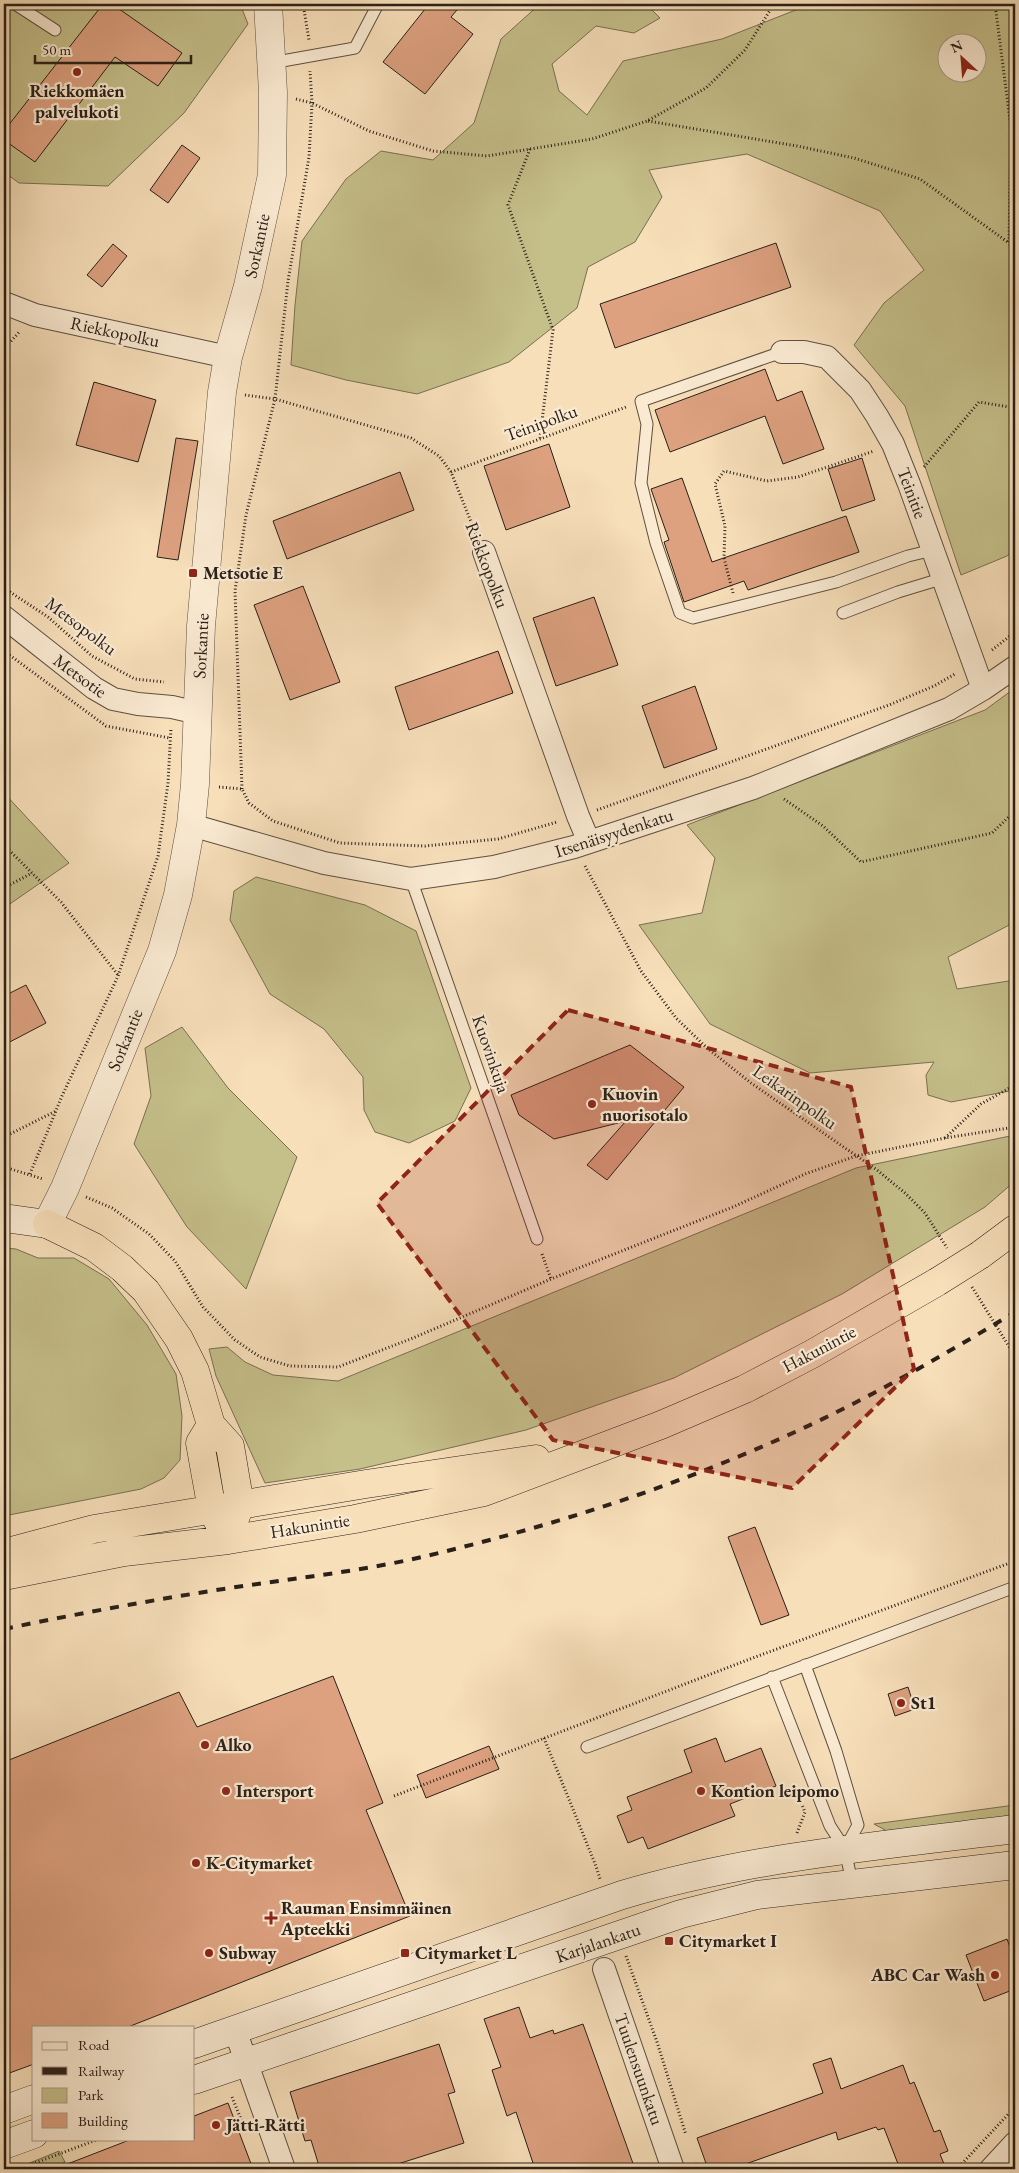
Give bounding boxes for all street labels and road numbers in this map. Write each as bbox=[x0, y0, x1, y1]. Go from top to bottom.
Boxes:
street label: Sorkantie bbox=[238, 211, 275, 280]
street label: Riekkopolku bbox=[69, 311, 162, 352]
street label: Teinipolku bbox=[501, 399, 581, 446]
street label: Teinitie bbox=[892, 464, 933, 521]
street label: Riekkopolku bbox=[461, 519, 515, 612]
street label: Metsopolku bbox=[41, 591, 122, 660]
street label: Sorkantie bbox=[187, 613, 214, 679]
street label: Metsotie bbox=[49, 649, 111, 703]
street label: Itsenäisyydenkatu bbox=[552, 802, 676, 862]
street label: Sorkantie bbox=[102, 1005, 147, 1074]
street label: Kuovinkuja bbox=[467, 1012, 516, 1097]
street label: Leikarinpolku bbox=[749, 1059, 842, 1134]
street label: Hakunintie bbox=[778, 1320, 860, 1378]
street label: Hakunintie bbox=[269, 1508, 351, 1543]
street label: Karjalankatu bbox=[552, 1917, 644, 1968]
street label: Tuulensuunkatu bbox=[610, 2010, 670, 2128]

